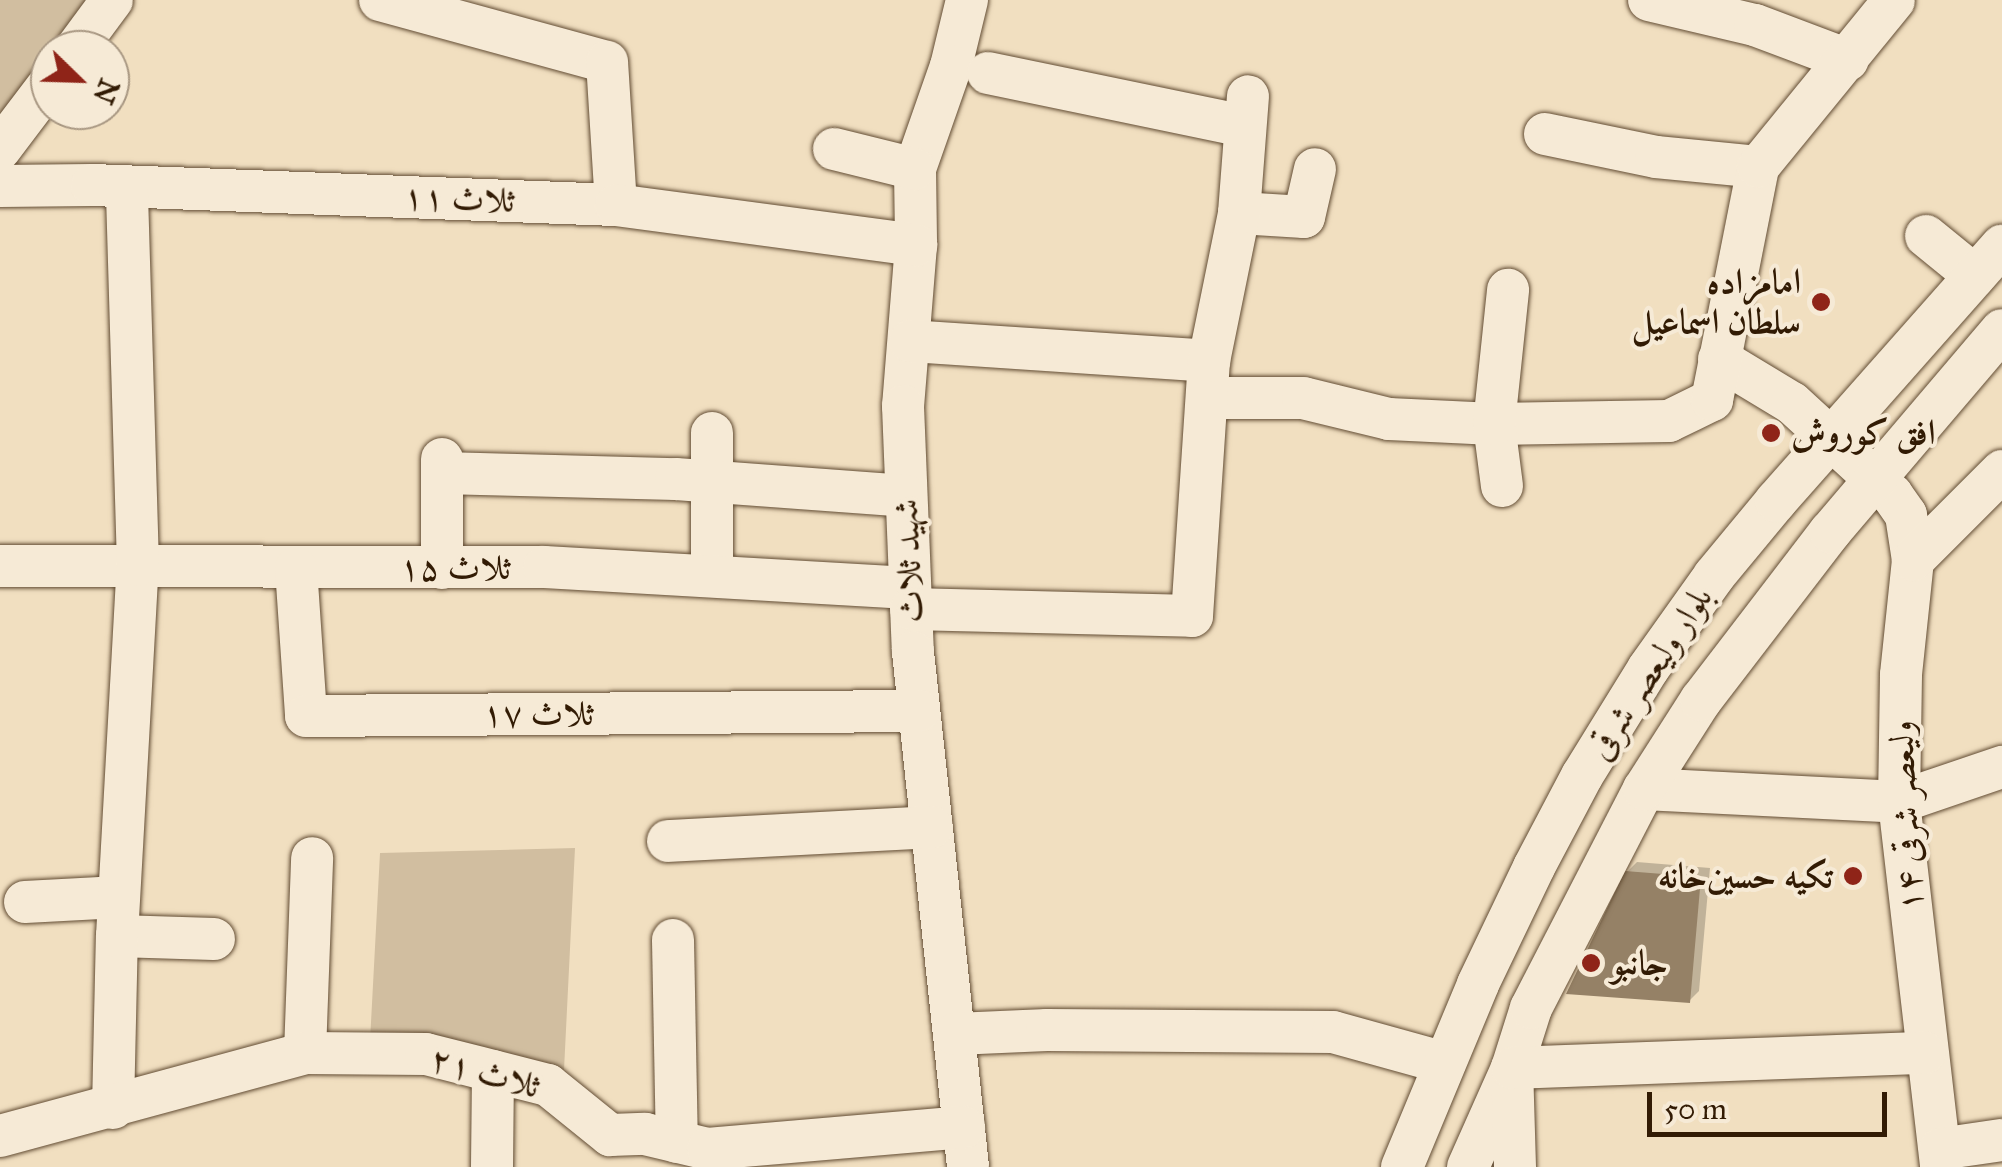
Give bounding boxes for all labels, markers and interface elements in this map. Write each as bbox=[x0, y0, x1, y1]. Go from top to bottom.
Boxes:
north arrow bbox=[30, 30, 130, 130]
text: N bbox=[85, 73, 127, 109]
street label: ثلاث ۱۱ bbox=[402, 176, 516, 222]
place label: امامزاده سلطان اسماعیل bbox=[1632, 261, 1801, 343]
marker: امامزاده سلطان اسماعیل bbox=[1810, 291, 1832, 313]
place label: افق کوروش bbox=[1791, 412, 1936, 454]
marker: افق کوروش bbox=[1760, 422, 1782, 444]
street label: شهید ثلاث bbox=[885, 498, 933, 624]
street label: ثلاث ۱۵ bbox=[399, 547, 511, 589]
street label: بلوار ولیعصر شرقی bbox=[1578, 578, 1722, 768]
street label: ثلاث ۱۷ bbox=[482, 693, 594, 735]
street label: ولیعصر شرقی ۱۴ bbox=[1880, 720, 1932, 912]
place label: تکیه حسین‌خانه bbox=[1658, 855, 1833, 897]
marker: تکیه حسین‌خانه bbox=[1842, 865, 1864, 887]
place label: جانبو bbox=[1611, 942, 1668, 984]
marker: جانبو bbox=[1580, 952, 1602, 974]
street label: ثلاث ۲۱ bbox=[426, 1038, 544, 1108]
scale bar bbox=[1652, 1072, 1892, 1134]
text: 50 m bbox=[1664, 1091, 1727, 1127]

